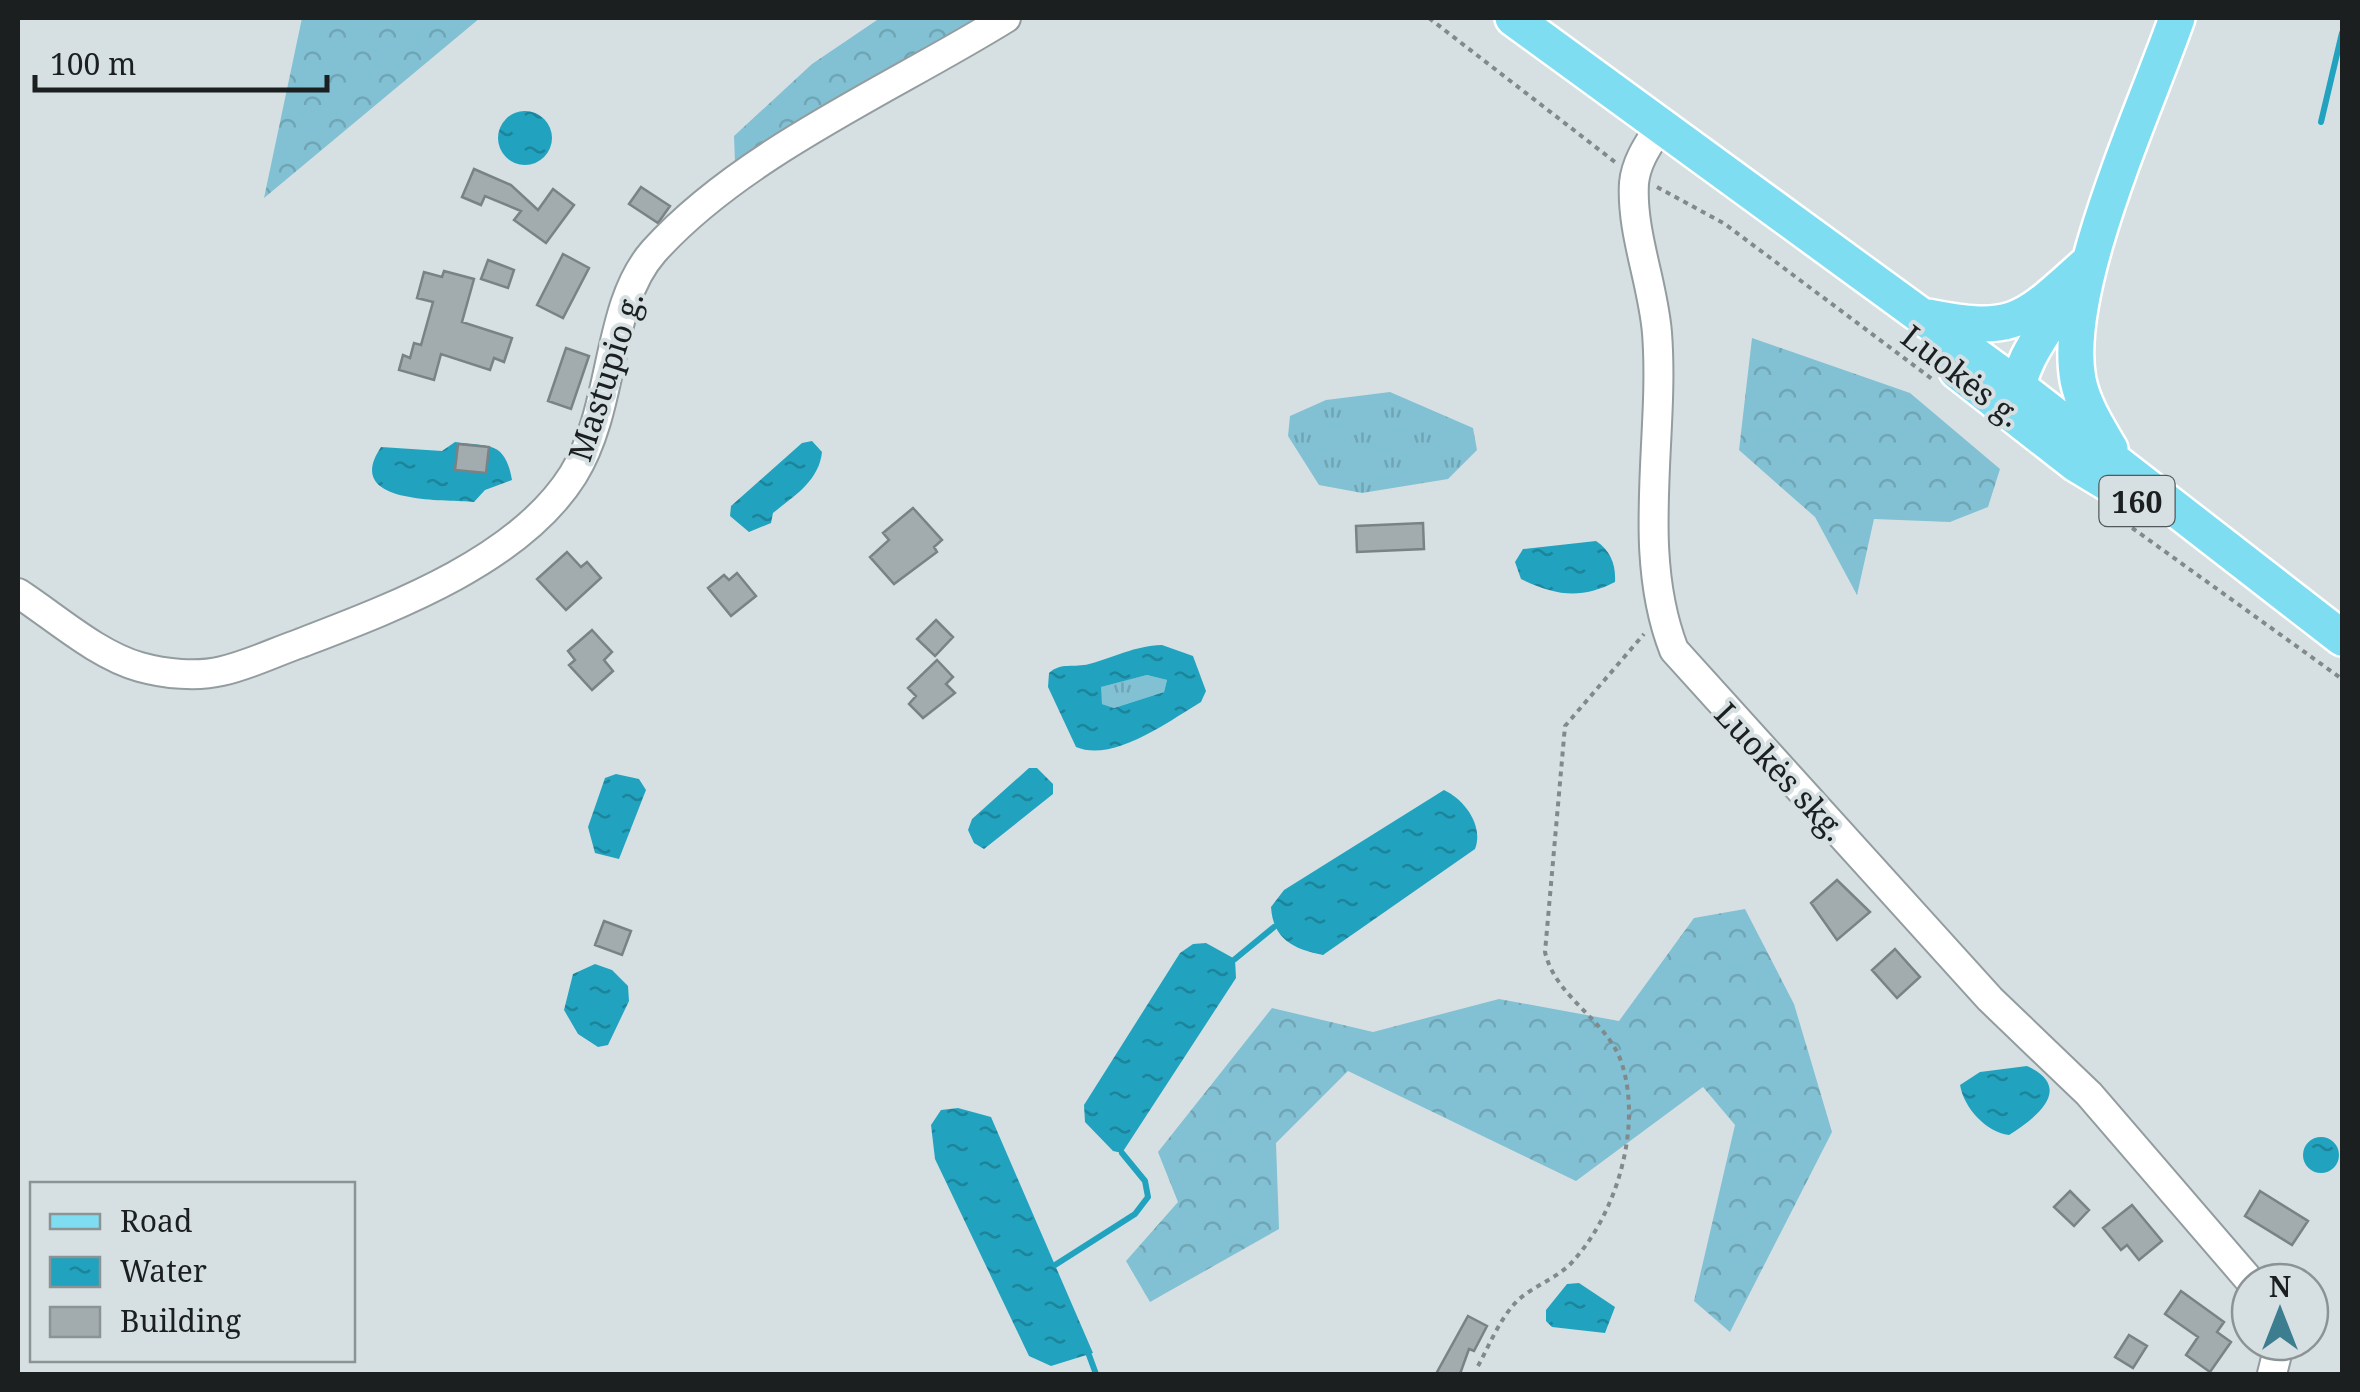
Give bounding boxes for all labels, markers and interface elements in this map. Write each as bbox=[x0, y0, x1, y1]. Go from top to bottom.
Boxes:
scale bar bbox=[35, 30, 328, 92]
text: 100 m bbox=[50, 43, 136, 84]
street label: Mastupio g. bbox=[557, 286, 653, 466]
street label: Luokės g. bbox=[1893, 314, 2031, 436]
road number: 160 bbox=[2100, 476, 2174, 526]
street label: Luokės skg. bbox=[1706, 693, 1856, 849]
legend bbox=[30, 1182, 355, 1362]
text: Road bbox=[120, 1200, 192, 1241]
text: Water bbox=[120, 1250, 207, 1291]
north arrow bbox=[2230, 1262, 2330, 1362]
text: N bbox=[2269, 1267, 2291, 1305]
text: Building bbox=[120, 1300, 241, 1341]

